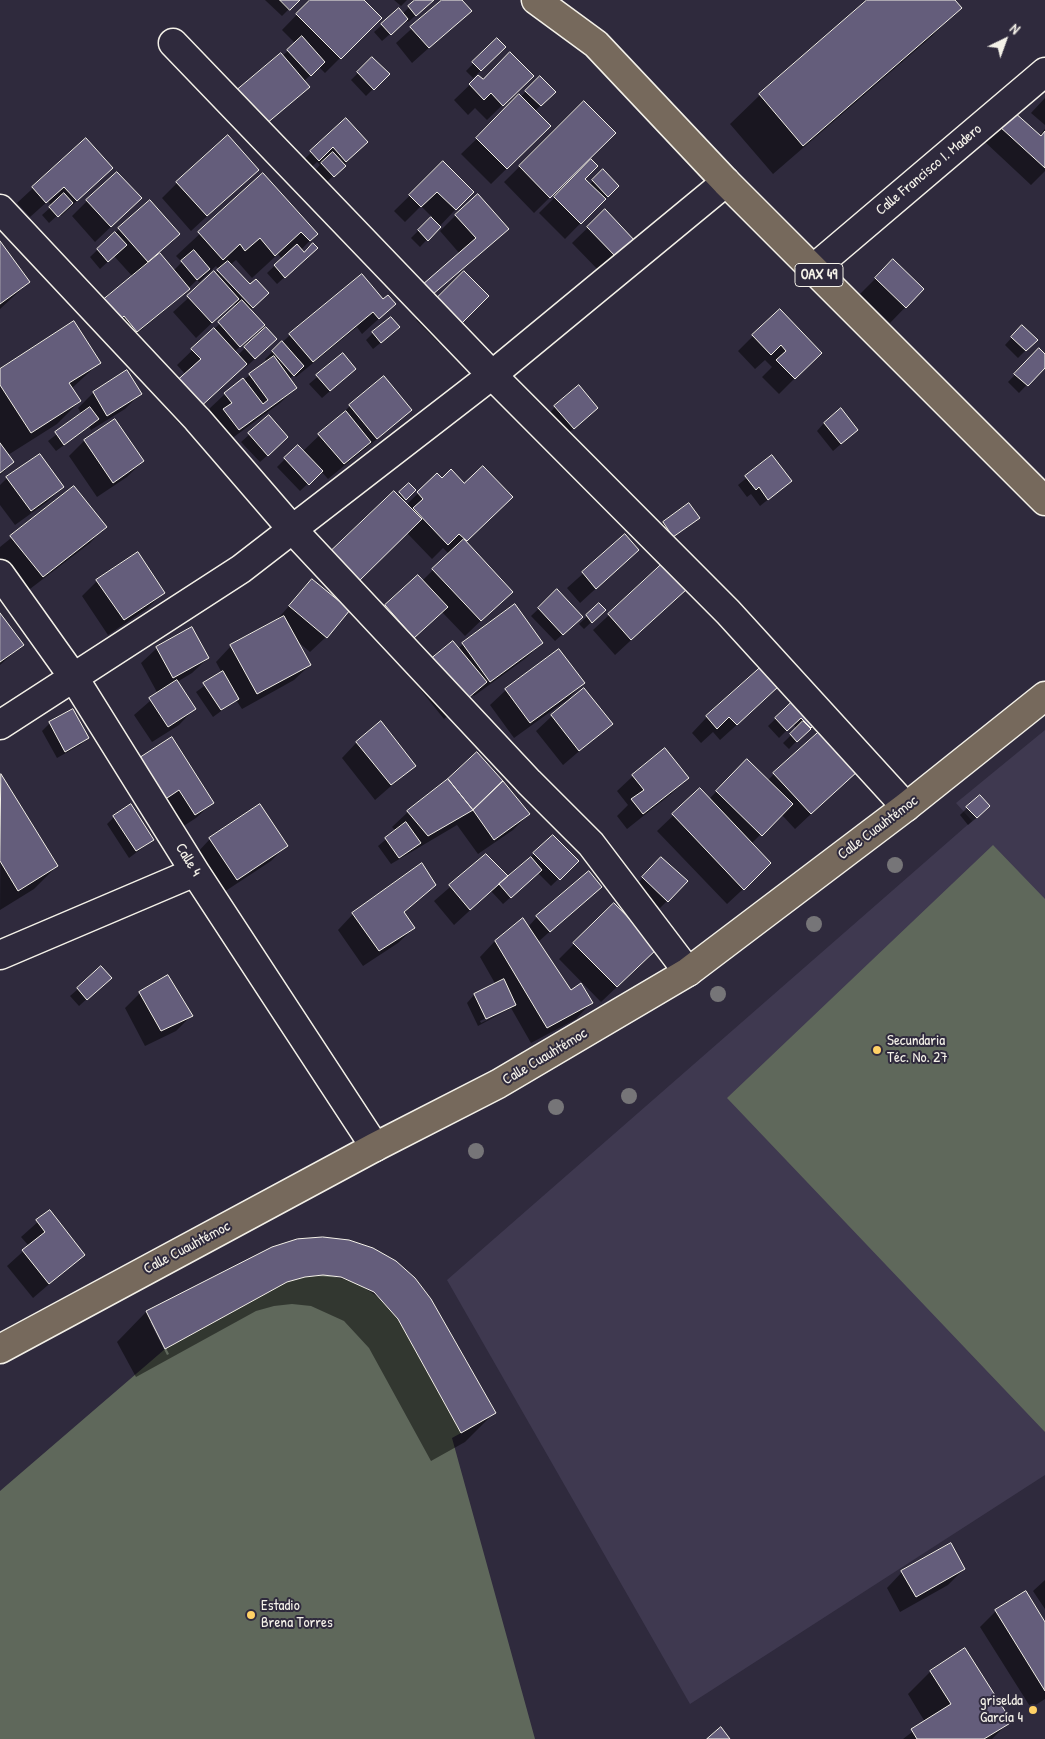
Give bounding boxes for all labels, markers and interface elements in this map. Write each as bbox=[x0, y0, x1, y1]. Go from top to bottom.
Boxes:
north arrow bbox=[980, 15, 1030, 65]
text: N bbox=[1006, 19, 1024, 38]
street label: Calle Francisco I. Madero bbox=[872, 120, 986, 220]
road number: OAX 49 bbox=[795, 264, 843, 286]
street label: Calle Cuauhtémoc bbox=[834, 792, 922, 864]
street label: Calle 4 bbox=[171, 840, 205, 880]
street label: Calle Cuauhtémoc bbox=[499, 1025, 591, 1089]
place label: Secundaria Téc. No. 27 bbox=[887, 1032, 948, 1067]
marker: Secundaria Téc. No. 27 bbox=[871, 1044, 883, 1056]
street label: Calle Cuauhtémoc bbox=[141, 1218, 233, 1278]
place label: Estadio Brena Torres bbox=[261, 1597, 333, 1632]
marker: Estadio Brena Torres bbox=[245, 1609, 257, 1621]
place label: griselda García 4 bbox=[980, 1692, 1023, 1727]
marker: griselda García 4 bbox=[1027, 1704, 1039, 1716]

